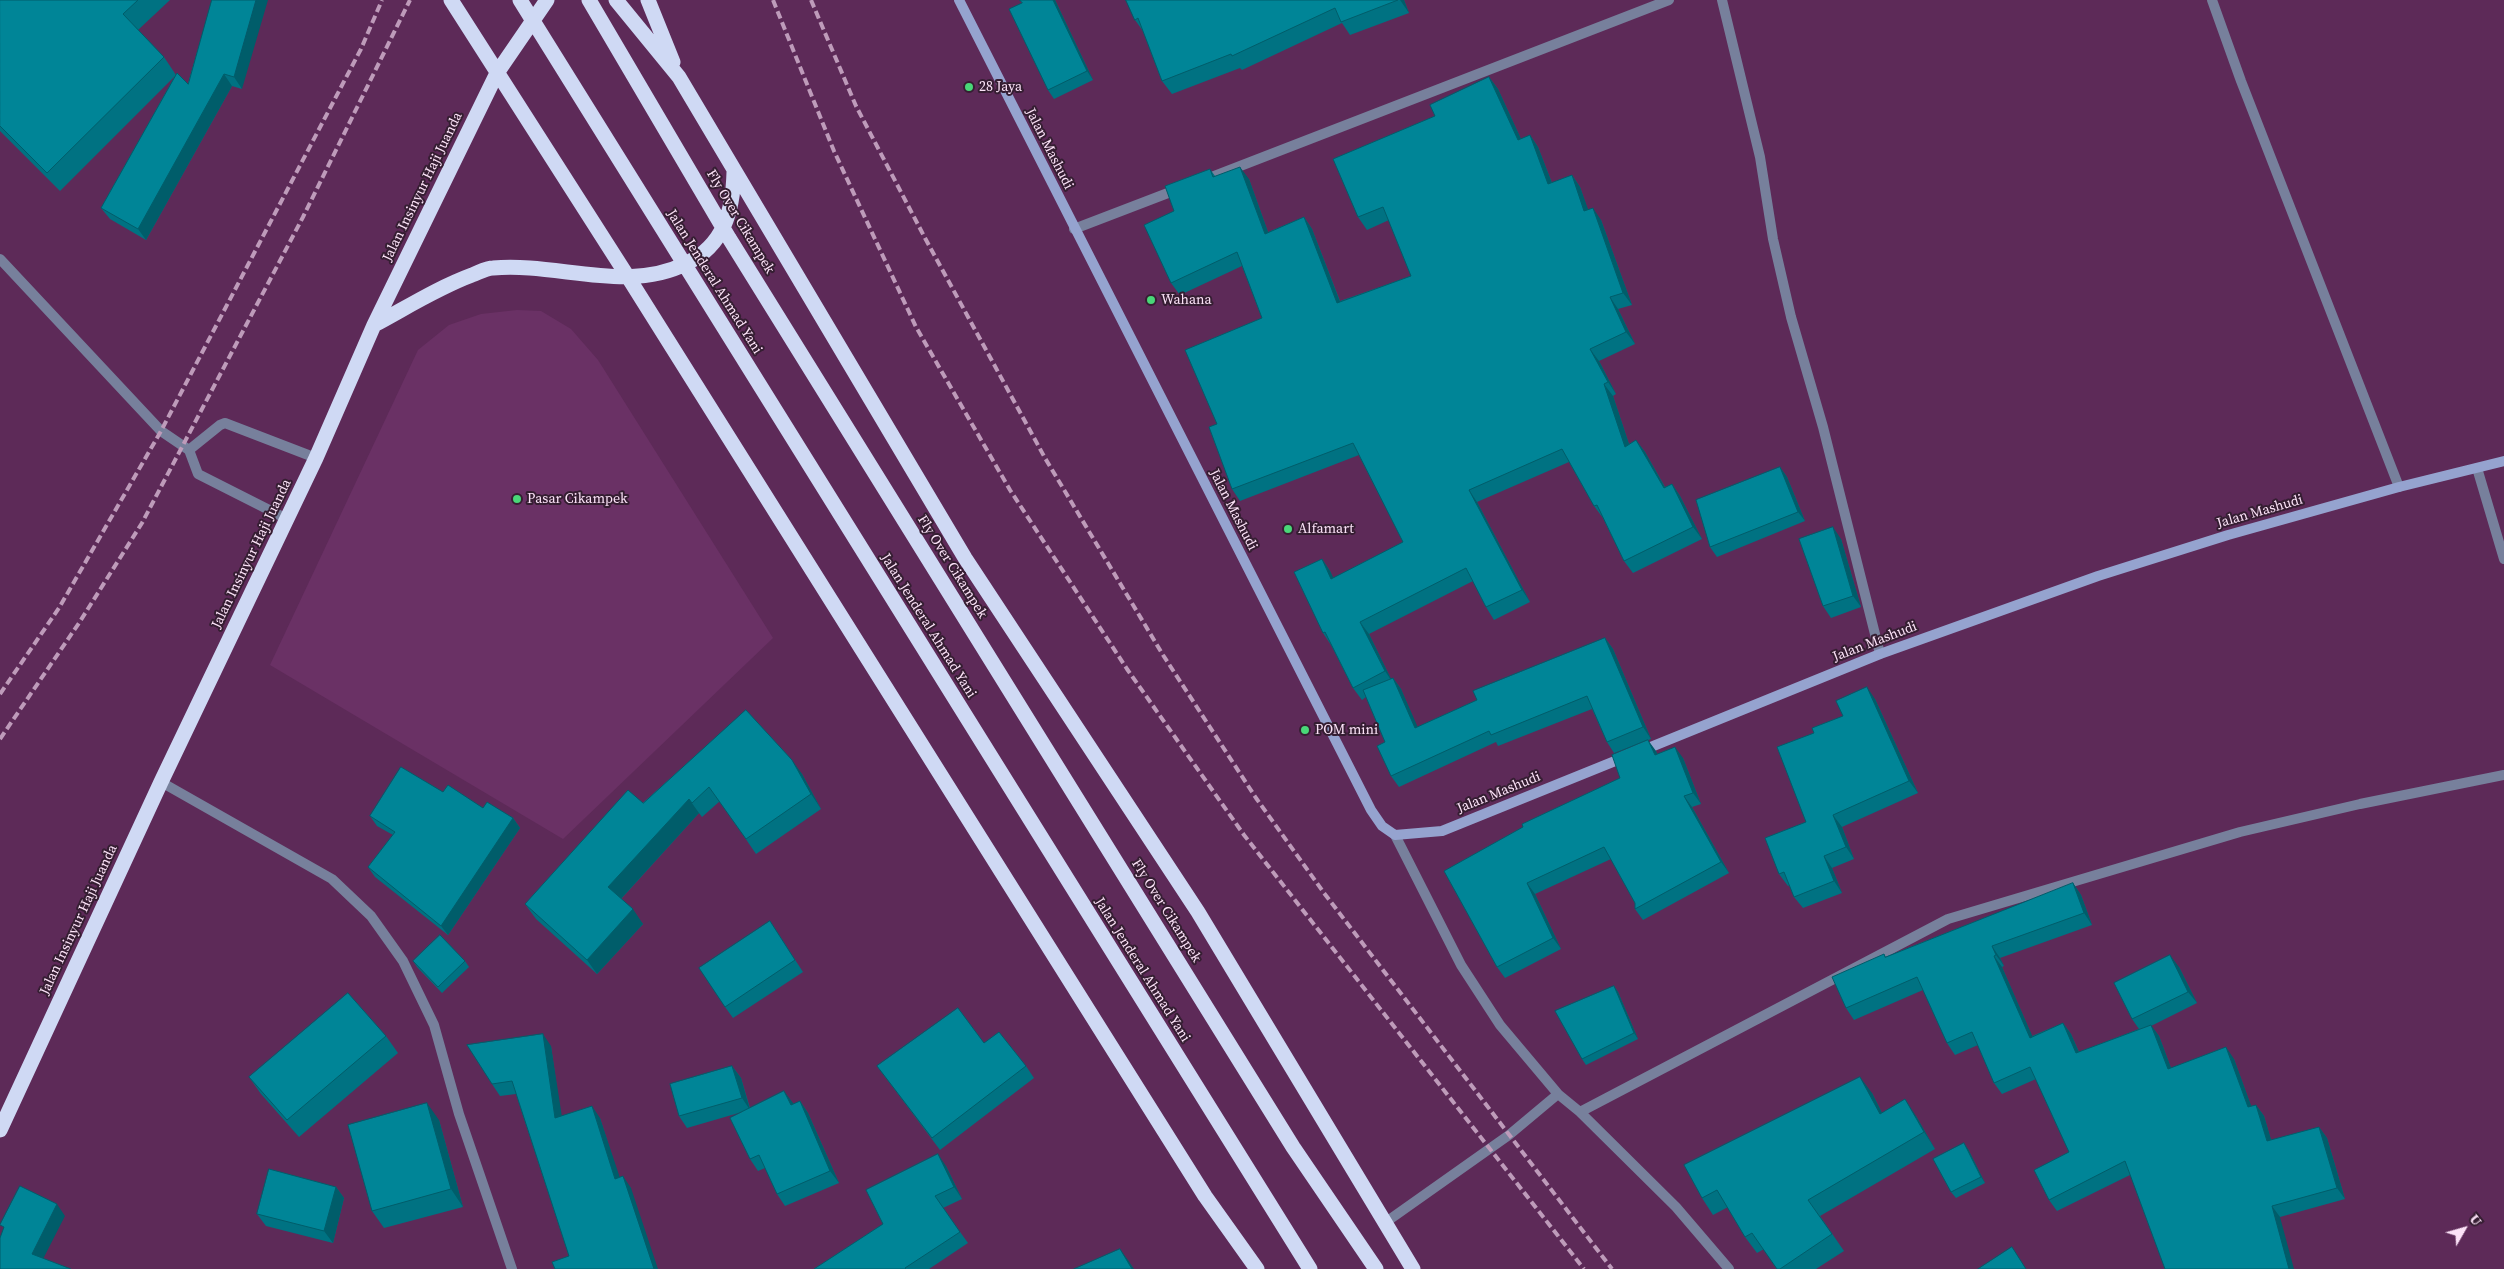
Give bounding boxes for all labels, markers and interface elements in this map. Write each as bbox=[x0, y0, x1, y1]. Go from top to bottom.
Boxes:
place label: 28 Jaya bbox=[979, 79, 1022, 95]
marker: 28 Jaya bbox=[963, 81, 975, 93]
street label: Jalan Mashudi bbox=[1021, 106, 1077, 192]
street label: Jalan Insinyur Haji Juanda bbox=[380, 110, 466, 264]
street label: Fly Over Cikampek bbox=[702, 167, 778, 277]
street label: Jalan Jenderal Ahmad Yani bbox=[663, 207, 765, 357]
place label: Wahana bbox=[1161, 292, 1212, 308]
marker: Wahana bbox=[1145, 294, 1157, 306]
street label: Jalan Mashudi bbox=[1205, 467, 1261, 553]
street label: Jalan Insinyur Haji Juanda bbox=[209, 477, 295, 631]
place label: Pasar Cikampek bbox=[527, 491, 628, 507]
street label: Jalan Mashudi bbox=[2215, 492, 2305, 532]
marker: Pasar Cikampek bbox=[511, 493, 523, 505]
street label: Fly Over Cikampek bbox=[913, 512, 991, 622]
place label: Alfamart bbox=[1298, 521, 1354, 537]
marker: Alfamart bbox=[1282, 523, 1294, 535]
street label: Jalan Jenderal Ahmad Yani bbox=[877, 551, 979, 701]
street label: Jalan Mashudi bbox=[1831, 618, 1919, 666]
place label: POM mini bbox=[1315, 722, 1378, 738]
marker: POM mini bbox=[1299, 724, 1311, 736]
street label: Jalan Mashudi bbox=[1455, 769, 1543, 817]
street label: Jalan Insinyur Haji Juanda bbox=[37, 842, 121, 998]
street label: Fly Over Cikampek bbox=[1127, 856, 1205, 966]
street label: Jalan Jenderal Ahmad Yani bbox=[1091, 895, 1193, 1045]
north arrow bbox=[2439, 1204, 2489, 1254]
text: U bbox=[2465, 1210, 2487, 1230]

